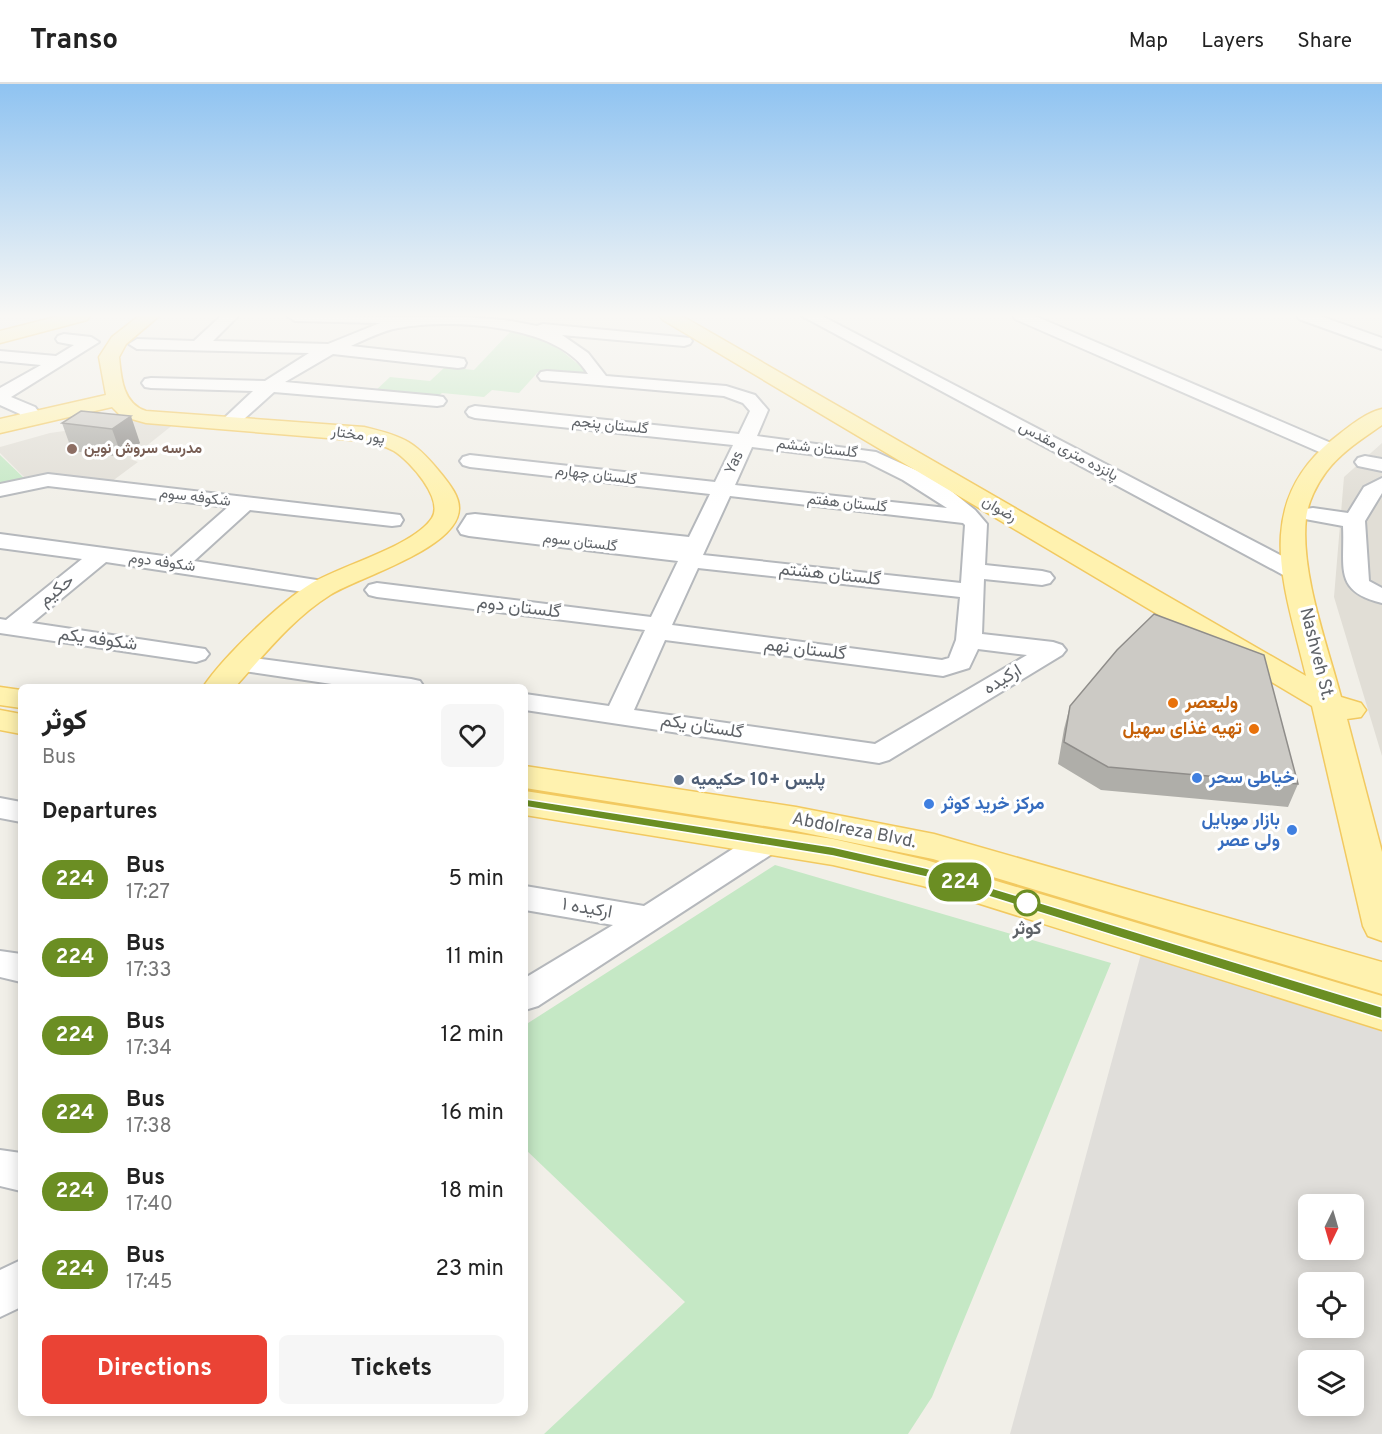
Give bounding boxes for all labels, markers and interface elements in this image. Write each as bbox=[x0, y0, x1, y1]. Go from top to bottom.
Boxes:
text: Transo bbox=[30, 23, 118, 59]
text: Map bbox=[1129, 28, 1168, 55]
text: Layers bbox=[1201, 28, 1264, 55]
text: Share bbox=[1297, 28, 1352, 55]
street label: گلستان پنجم bbox=[571, 413, 650, 440]
street label: پانزده متری مقدس bbox=[1015, 418, 1121, 486]
street label: پور مختار bbox=[329, 423, 386, 449]
street label: گلستان ششم bbox=[775, 435, 859, 463]
place label: مدرسه سروش نوین bbox=[84, 440, 202, 459]
marker: مدرسه سروش نوین bbox=[65, 442, 79, 456]
street label: Yas bbox=[721, 448, 749, 478]
street label: گلستان چهارم bbox=[554, 462, 638, 490]
street label: شکوفه سوم bbox=[158, 484, 232, 512]
street label: گلستان هفتم bbox=[806, 490, 888, 518]
street label: رضوان bbox=[978, 493, 1020, 527]
street label: گلستان سوم bbox=[542, 529, 619, 557]
street label: شکوفه دوم bbox=[127, 549, 197, 577]
street label: گلستان هشتم bbox=[778, 558, 882, 592]
street label: حکیم bbox=[35, 570, 79, 612]
street label: گلستان دوم bbox=[476, 591, 562, 625]
street label: Nashveh St. bbox=[1293, 605, 1339, 703]
street label: شکوفه یکم bbox=[57, 623, 139, 657]
street label: گلستان نهم bbox=[763, 634, 847, 666]
street label: ارکیده bbox=[979, 660, 1027, 700]
place label: ولیعصر bbox=[1184, 692, 1238, 715]
marker: ولیعصر bbox=[1166, 696, 1180, 710]
text: کوثر bbox=[42, 704, 87, 740]
button: heart bbox=[441, 704, 504, 767]
street label: گلستان یکم bbox=[659, 709, 745, 745]
place label: تهیه غذای سهیل bbox=[1123, 718, 1242, 741]
marker: تهیه غذای سهیل bbox=[1247, 722, 1261, 736]
text: Bus bbox=[42, 745, 76, 771]
place label: خیاطی سحر bbox=[1208, 767, 1295, 790]
place label: پلیس +10 حکیمیه bbox=[691, 769, 826, 792]
marker: خیاطی سحر bbox=[1190, 771, 1204, 785]
marker: پلیس +10 حکیمیه bbox=[672, 773, 686, 787]
place label: مرکز خرید کوثر bbox=[940, 793, 1045, 816]
marker: مرکز خرید کوثر bbox=[922, 797, 936, 811]
text: Departures bbox=[42, 799, 158, 826]
street label: Abdolreza Blvd. bbox=[790, 808, 918, 854]
place label: بازار موبایل ولی عصر bbox=[1202, 809, 1280, 853]
marker: بازار موبایل ولی عصر bbox=[1285, 823, 1299, 837]
text: Bus bbox=[126, 853, 165, 880]
line badge: 224 bbox=[926, 862, 994, 902]
text: 224 bbox=[55, 866, 95, 893]
text: 5 min bbox=[449, 866, 504, 893]
text: 224 bbox=[940, 869, 980, 896]
text: 17:27 bbox=[126, 880, 170, 906]
marker: کوثر bbox=[1014, 890, 1040, 916]
street label: ارکیده ۱ bbox=[560, 893, 614, 925]
place label: کوثر bbox=[1011, 918, 1042, 941]
text: Bus bbox=[126, 931, 165, 958]
text: 224 bbox=[55, 944, 95, 971]
text: 11 min bbox=[446, 944, 504, 971]
text: 17:33 bbox=[126, 958, 172, 984]
text: Bus bbox=[126, 1009, 165, 1036]
text: 224 bbox=[55, 1022, 95, 1049]
text: 12 min bbox=[441, 1022, 504, 1049]
text: 17:34 bbox=[126, 1036, 172, 1062]
text: Bus bbox=[126, 1087, 165, 1114]
text: 224 bbox=[55, 1100, 95, 1127]
text: 16 min bbox=[441, 1100, 504, 1127]
text: 17:38 bbox=[126, 1114, 172, 1140]
text: Bus bbox=[126, 1165, 165, 1192]
text: 224 bbox=[55, 1178, 95, 1205]
text: 18 min bbox=[441, 1178, 504, 1205]
text: 17:40 bbox=[126, 1192, 173, 1218]
north arrow bbox=[1298, 1194, 1364, 1260]
map controls bbox=[1298, 1194, 1364, 1416]
text: Bus bbox=[126, 1243, 165, 1270]
text: 224 bbox=[55, 1256, 95, 1283]
text: 23 min bbox=[436, 1256, 504, 1283]
text: 17:45 bbox=[126, 1270, 172, 1296]
button: locate bbox=[1298, 1272, 1364, 1338]
button: Directions bbox=[42, 1335, 267, 1404]
button: Tickets bbox=[279, 1335, 504, 1404]
button: layers bbox=[1298, 1350, 1364, 1416]

